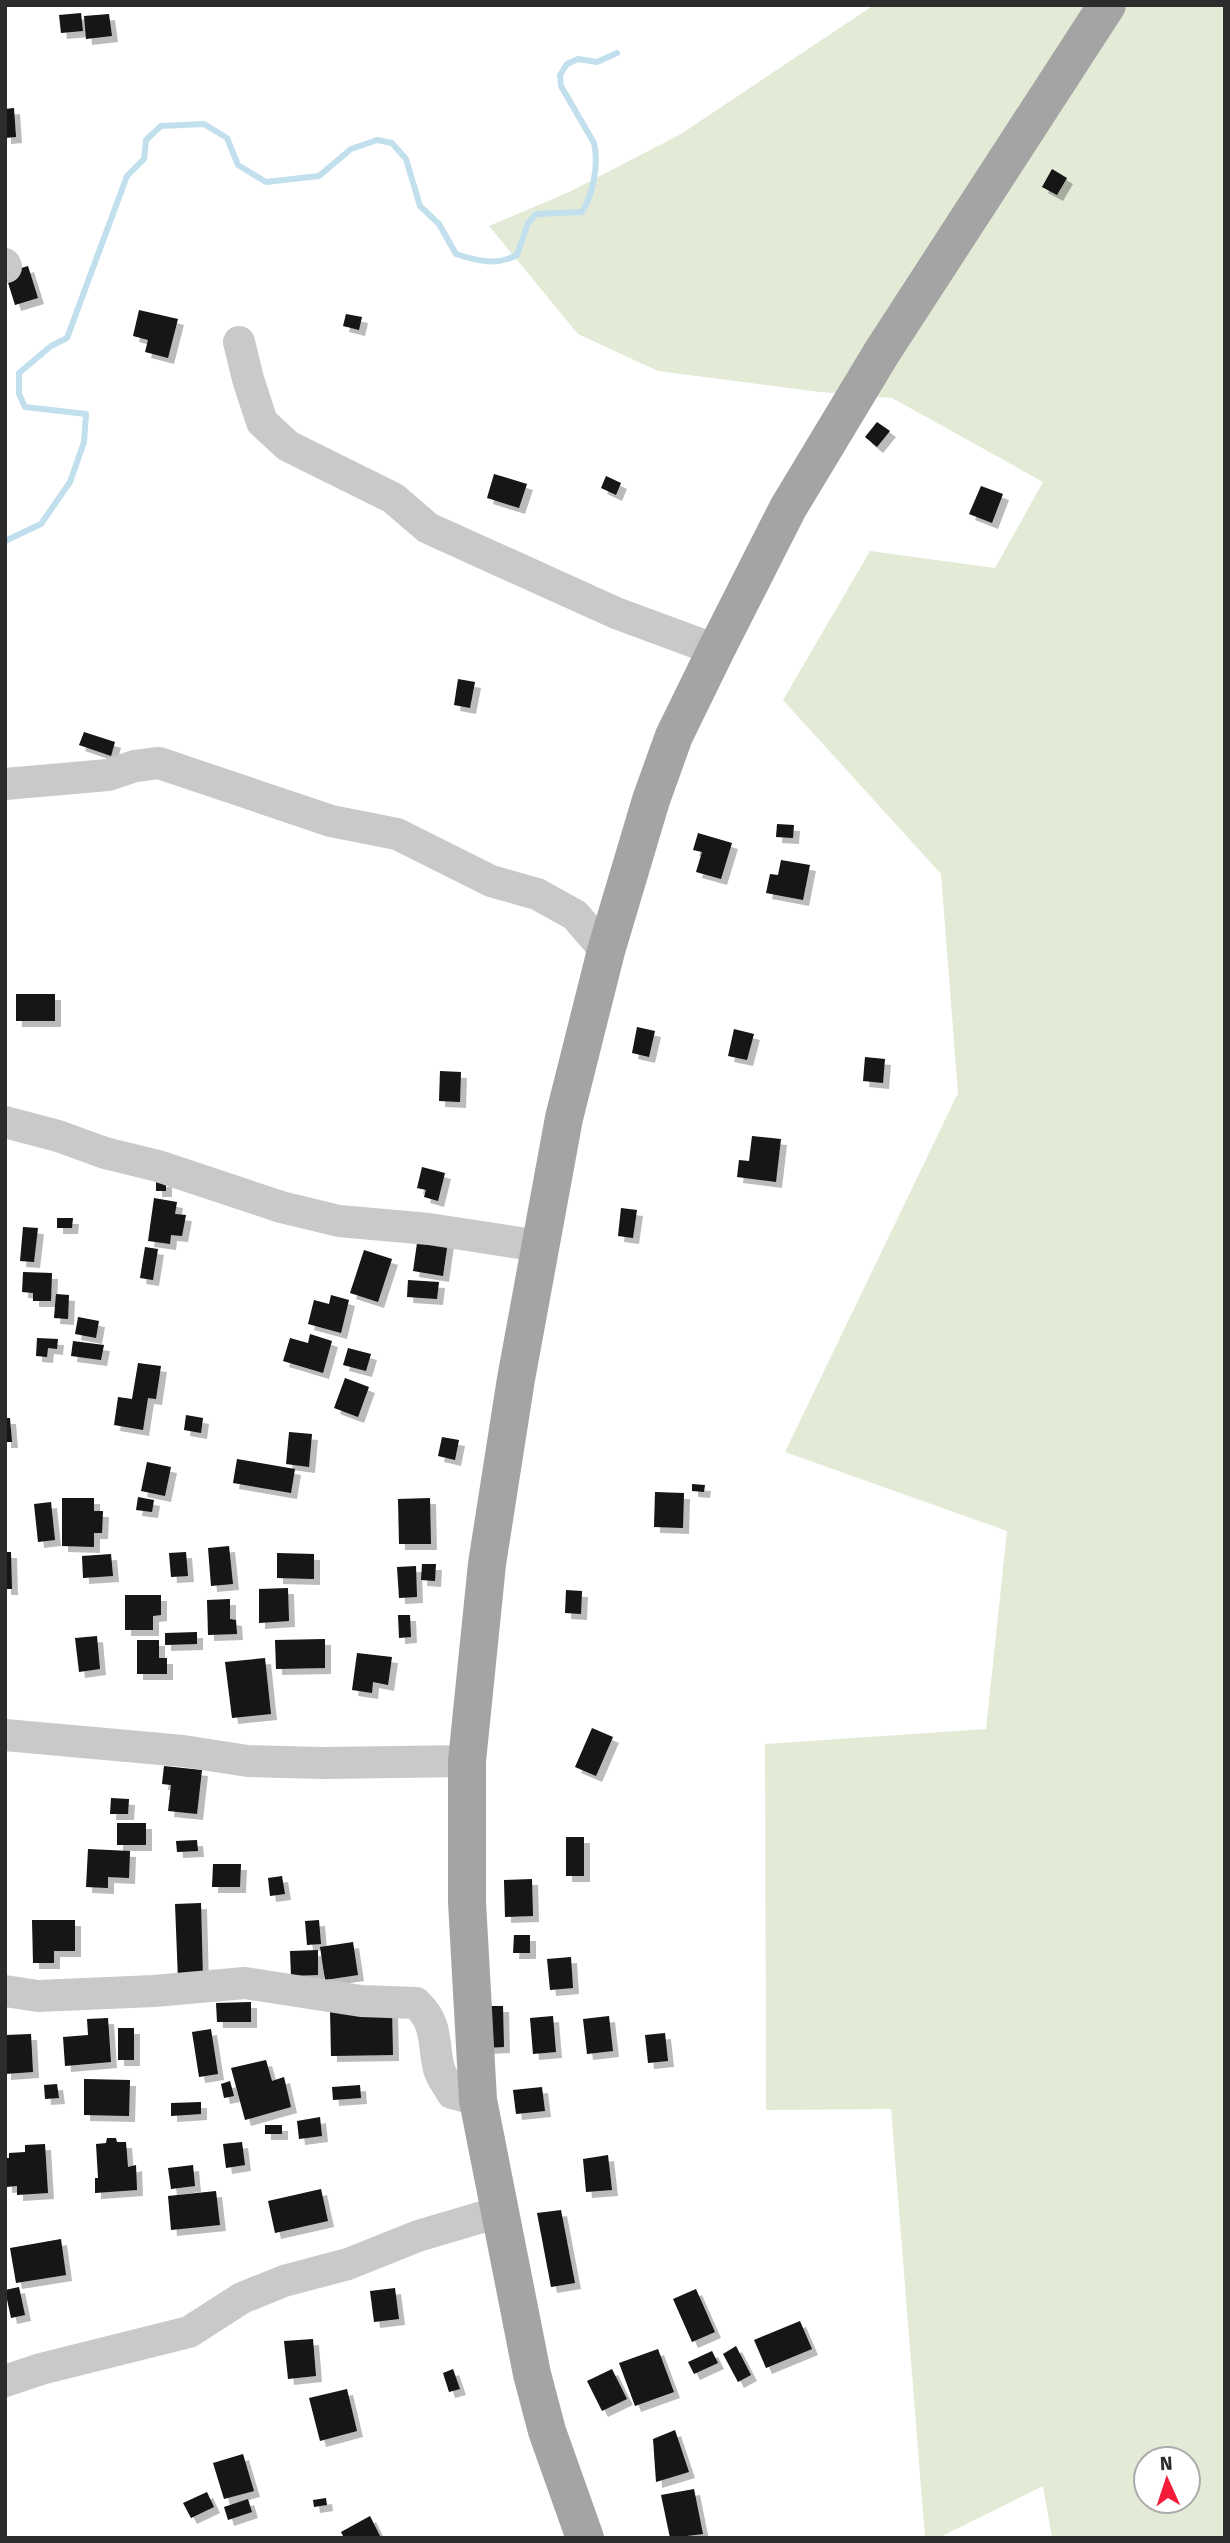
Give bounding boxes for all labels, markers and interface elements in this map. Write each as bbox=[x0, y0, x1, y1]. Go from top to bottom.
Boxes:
north arrow bbox=[1132, 2445, 1202, 2515]
text: N bbox=[1159, 2452, 1173, 2475]

